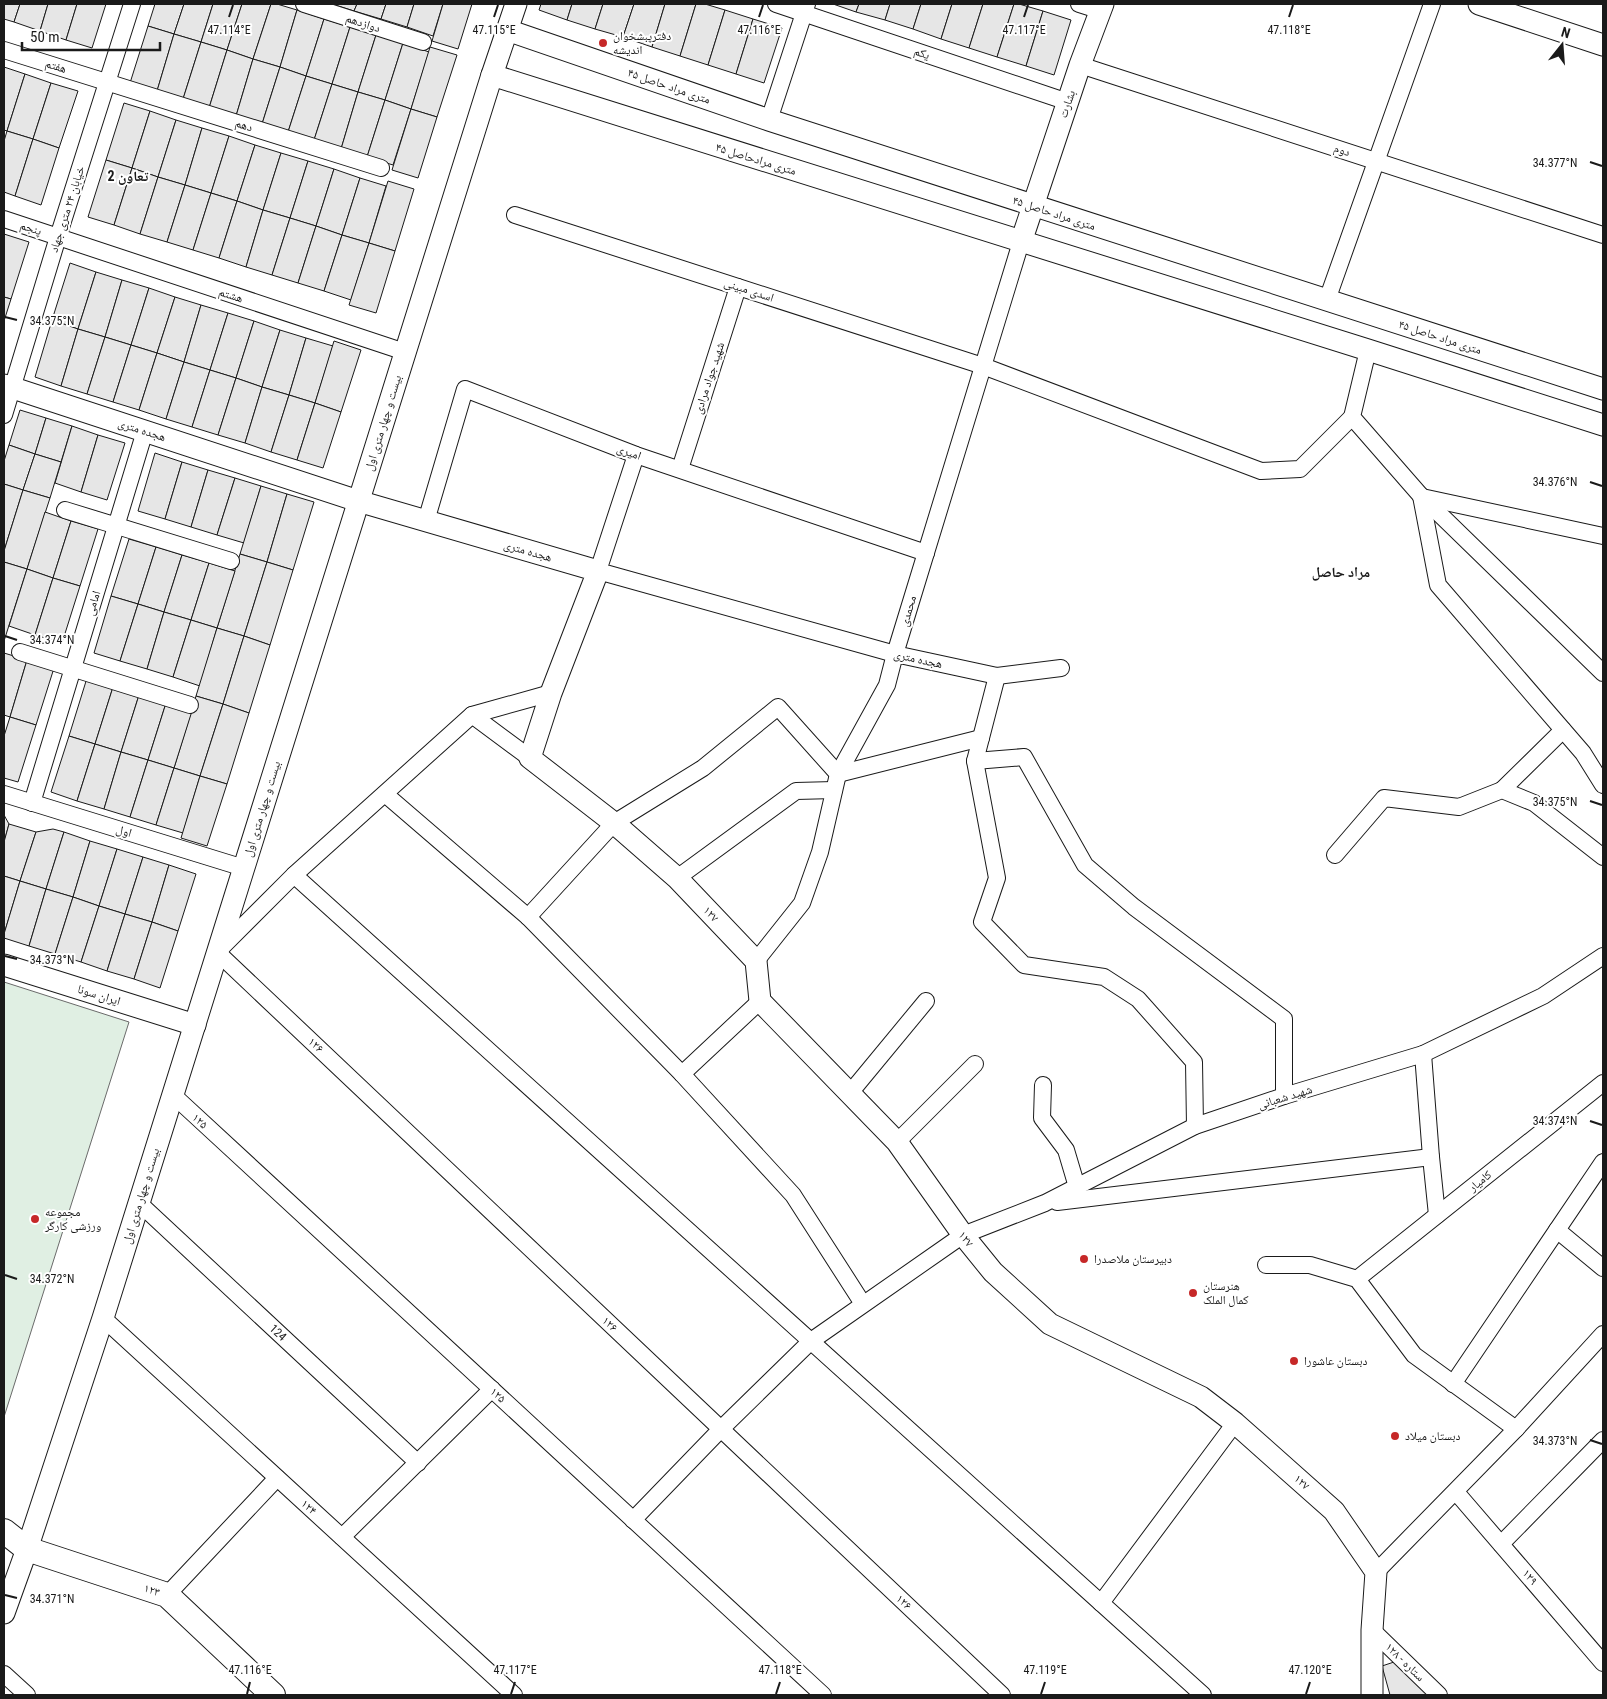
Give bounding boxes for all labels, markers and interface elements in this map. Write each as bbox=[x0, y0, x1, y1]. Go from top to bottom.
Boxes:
street label: دوازدهم bbox=[344, 11, 382, 36]
scale bar bbox=[22, 20, 160, 52]
north arrow bbox=[1537, 20, 1587, 70]
text: 47.114°E bbox=[207, 23, 251, 37]
text: 47.115°E bbox=[472, 23, 516, 37]
text: 47.116°E bbox=[737, 23, 781, 37]
text: 47.117°E bbox=[1002, 23, 1046, 37]
text: 47.118°E bbox=[1267, 23, 1311, 37]
text: N bbox=[1559, 24, 1572, 41]
text: 50 m bbox=[30, 28, 60, 46]
place label: دفترپبشخوان اندیشه bbox=[613, 29, 671, 57]
marker: دفترپبشخوان اندیشه bbox=[597, 37, 609, 49]
street label: یکم bbox=[912, 44, 932, 63]
street label: هفتم bbox=[43, 56, 68, 77]
street label: ۴۵ متری مراد حاصل bbox=[626, 65, 712, 107]
street label: بشارت bbox=[1056, 88, 1079, 120]
street label: دهم bbox=[233, 116, 254, 135]
street label: ۴۵ متری مرادحاصل bbox=[714, 140, 798, 178]
street label: دوم bbox=[1332, 141, 1352, 160]
text: 34.377°N bbox=[1533, 156, 1577, 170]
street label: خیابان ۲۴ متری جهاد bbox=[46, 164, 88, 254]
district label: تعاون 2 bbox=[108, 168, 149, 185]
street label: ۴۵ متری مراد حاصل bbox=[1011, 193, 1097, 233]
street label: پنجم bbox=[18, 218, 44, 239]
street label: اسدی مبینی bbox=[722, 275, 776, 305]
street label: هشتم bbox=[217, 285, 245, 306]
text: 34.375°N bbox=[30, 314, 74, 328]
street label: ۴۵ متری مراد حاصل bbox=[1397, 317, 1483, 357]
street label: شهید جواد مرادی bbox=[691, 340, 727, 416]
street label: بیست و چهار متری اول bbox=[362, 373, 405, 473]
street label: هجده متری bbox=[116, 416, 168, 444]
street label: امیری bbox=[615, 441, 643, 463]
text: 34.376°N bbox=[1533, 475, 1577, 489]
street label: هجده متری bbox=[502, 537, 554, 565]
district label: مراد حاصل bbox=[1312, 564, 1370, 581]
street label: امامی bbox=[83, 589, 103, 617]
street label: محمدی bbox=[897, 594, 919, 628]
text: 34.374°N bbox=[30, 633, 74, 647]
street label: هجده متری bbox=[892, 647, 944, 671]
street label: بیست و چهار متری اول bbox=[241, 759, 284, 859]
text: 34.375°N bbox=[1533, 795, 1577, 809]
street label: اول bbox=[114, 822, 134, 840]
street label: ۱۲۷ bbox=[700, 903, 722, 925]
text: 34.373°N bbox=[30, 953, 74, 967]
street label: ایران سونا bbox=[76, 982, 122, 1008]
street label: ۱۲۶ bbox=[305, 1034, 327, 1056]
street label: شهید شعبانی bbox=[1256, 1082, 1314, 1112]
street label: ۱۲۵ bbox=[189, 1110, 211, 1132]
text: 34.374°N bbox=[1533, 1114, 1577, 1128]
street label: بیست و چهار متری اول bbox=[120, 1146, 163, 1246]
street label: کامیار bbox=[1465, 1168, 1494, 1195]
place label: مجموعه ورزشی کارگر bbox=[44, 1205, 101, 1233]
marker: مجموعه ورزشی کارگر bbox=[29, 1213, 41, 1225]
street label: ۱۲۷ bbox=[956, 1228, 977, 1250]
place label: دبیرستان ملاصدرا bbox=[1094, 1252, 1172, 1266]
marker: دبیرستان ملاصدرا bbox=[1078, 1253, 1090, 1265]
text: 34.372°N bbox=[30, 1272, 74, 1286]
place label: هنرستان کمال الملک bbox=[1203, 1279, 1248, 1307]
marker: هنرستان کمال الملک bbox=[1187, 1287, 1199, 1299]
street label: ۱۲۶ bbox=[599, 1313, 621, 1335]
street label: 124 bbox=[267, 1321, 289, 1344]
place label: دبستان عاشورا bbox=[1304, 1354, 1367, 1368]
marker: دبستان عاشورا bbox=[1288, 1355, 1300, 1367]
street label: ۱۲۵ bbox=[487, 1384, 509, 1406]
place label: دبستان میلاد bbox=[1405, 1429, 1460, 1443]
marker: دبستان میلاد bbox=[1389, 1430, 1401, 1442]
text: 34.373°N bbox=[1533, 1434, 1577, 1448]
street label: ۱۲۷ bbox=[1291, 1471, 1313, 1493]
street label: ۱۲۴ bbox=[298, 1496, 320, 1518]
street label: ۱۲۹ bbox=[1519, 1566, 1541, 1588]
street label: ۱۲۳ bbox=[142, 1581, 162, 1599]
street label: ۱۲۶ bbox=[893, 1591, 915, 1613]
text: 34.371°N bbox=[30, 1592, 74, 1606]
street label: ۱۲۸ - ستاره bbox=[1382, 1640, 1428, 1684]
text: 47.116°E bbox=[228, 1663, 272, 1677]
text: 47.117°E bbox=[493, 1663, 537, 1677]
text: 47.118°E bbox=[758, 1663, 802, 1677]
text: 47.119°E bbox=[1023, 1663, 1067, 1677]
text: 47.120°E bbox=[1288, 1663, 1332, 1677]

